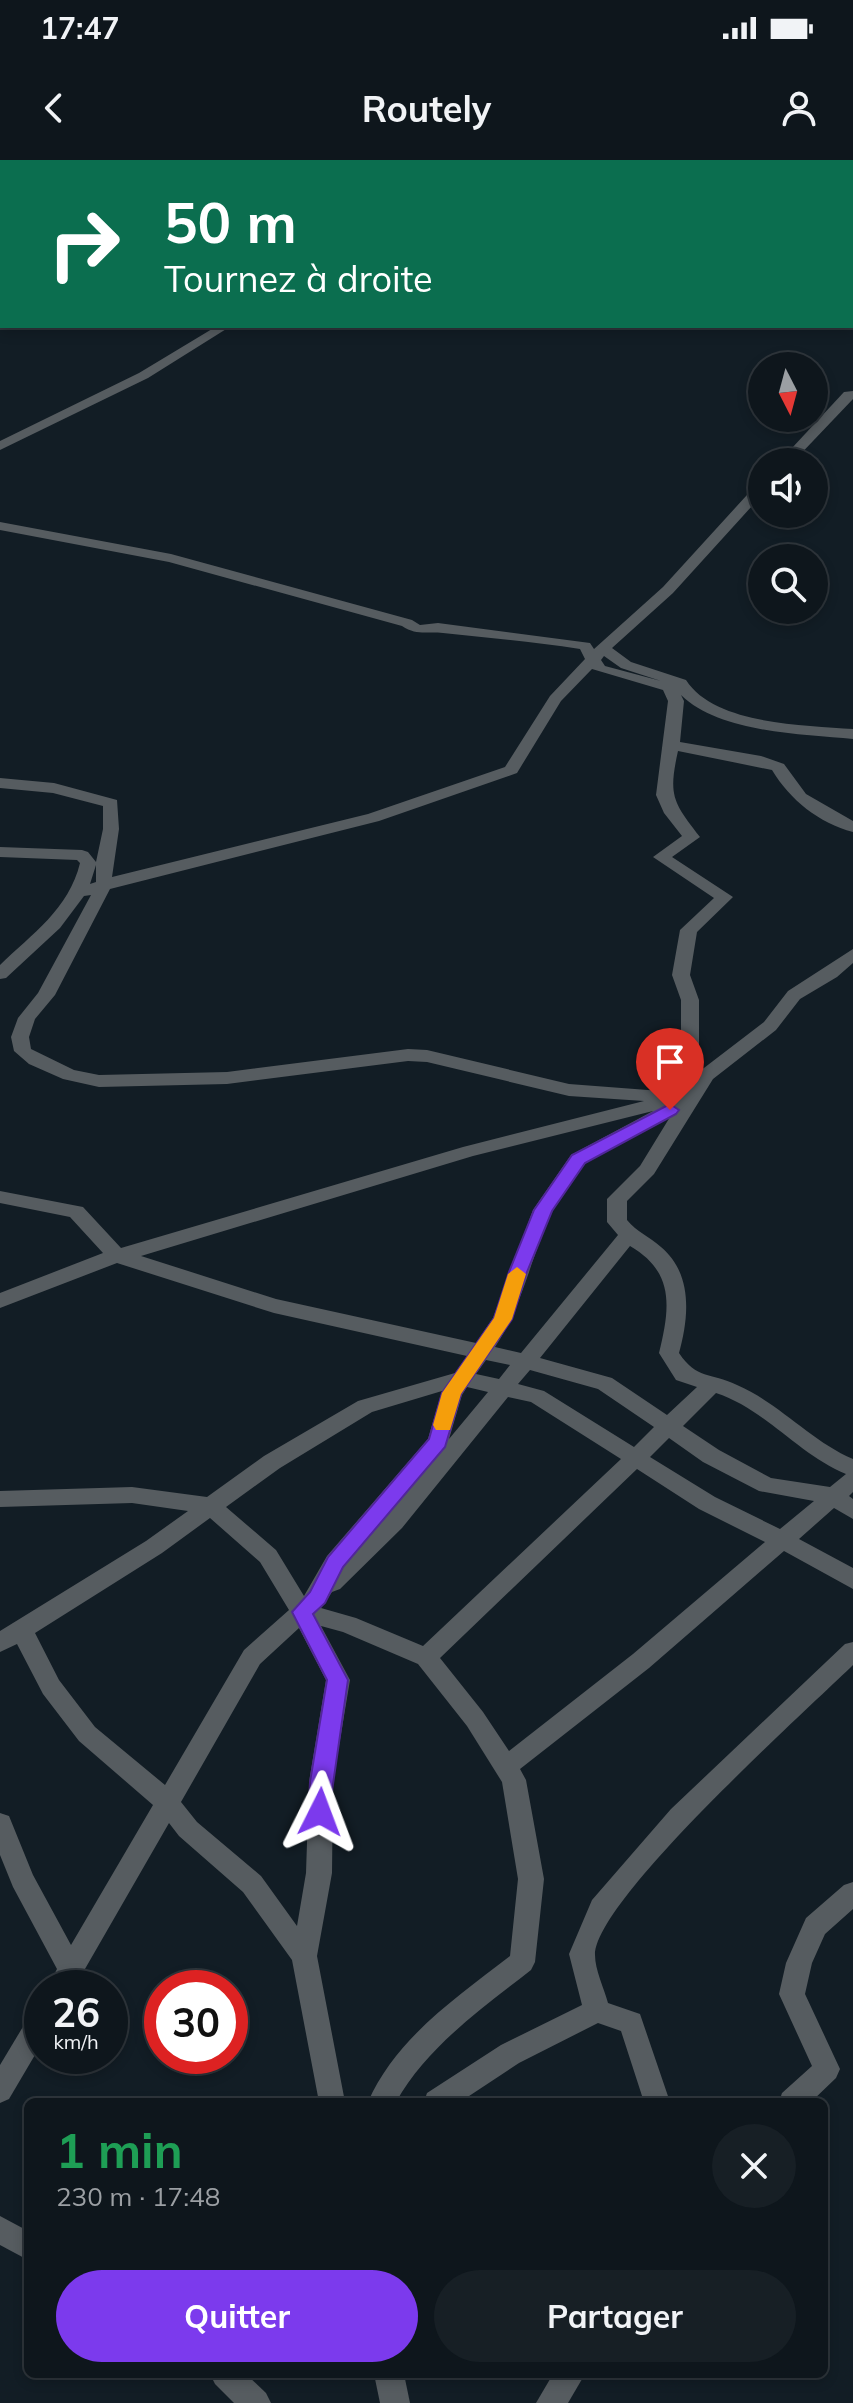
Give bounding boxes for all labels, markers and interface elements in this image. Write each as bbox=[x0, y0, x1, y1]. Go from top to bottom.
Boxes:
text: 17:47 bbox=[40, 9, 119, 47]
icon: back bbox=[32, 86, 76, 130]
text: Routely bbox=[362, 86, 491, 131]
icon: person bbox=[777, 86, 821, 130]
text: 50 m bbox=[164, 187, 297, 257]
icon: right bbox=[32, 192, 136, 296]
text: Tournez à droite bbox=[164, 256, 433, 301]
north arrow bbox=[748, 352, 828, 432]
map controls bbox=[748, 352, 828, 624]
button: sound bbox=[748, 448, 828, 528]
button: search bbox=[748, 544, 828, 624]
pin bbox=[636, 1028, 704, 1110]
icon: arrive bbox=[648, 1040, 692, 1084]
position arrow bbox=[278, 1770, 362, 1854]
speed limit sign: 30 bbox=[144, 1970, 248, 2074]
text: 26 bbox=[52, 1987, 100, 2037]
text: km/h bbox=[53, 2029, 99, 2054]
text: 1 min bbox=[56, 2120, 183, 2180]
button: close bbox=[712, 2124, 796, 2208]
text: 230 m · 17:48 bbox=[56, 2180, 220, 2213]
button: Quitter bbox=[56, 2270, 418, 2362]
button: Partager bbox=[434, 2270, 796, 2362]

